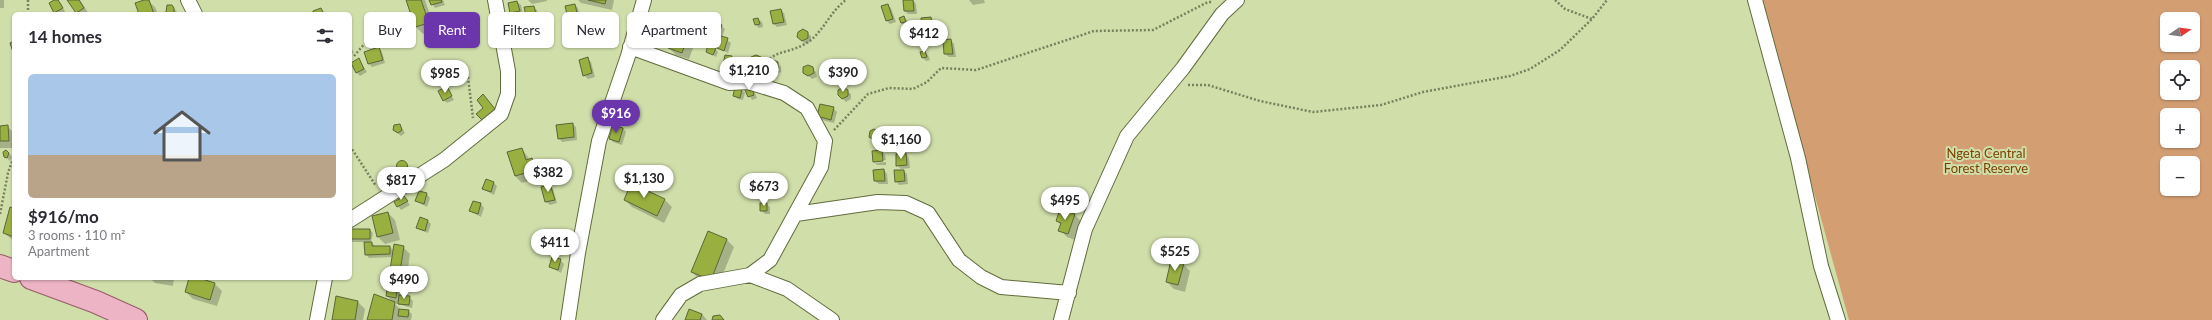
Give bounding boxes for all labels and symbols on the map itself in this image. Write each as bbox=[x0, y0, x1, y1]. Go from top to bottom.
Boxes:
north arrow bbox=[2160, 12, 2200, 52]
pin: $412 bbox=[900, 20, 948, 54]
pin: $1,210 bbox=[716, 57, 782, 91]
pin: $390 bbox=[819, 59, 867, 93]
pin: $985 bbox=[421, 60, 469, 94]
pin: $916 bbox=[592, 100, 640, 134]
pin: $1,160 bbox=[868, 126, 934, 160]
park label: Ngeta Central Forest Reserve bbox=[1944, 145, 2028, 176]
pin: $382 bbox=[524, 159, 572, 193]
pin: $1,130 bbox=[611, 165, 677, 199]
pin: $817 bbox=[377, 167, 425, 201]
pin: $673 bbox=[740, 173, 788, 207]
pin: $495 bbox=[1041, 187, 1089, 221]
pin: $411 bbox=[531, 229, 579, 263]
pin: $525 bbox=[1151, 238, 1199, 272]
pin: $490 bbox=[380, 266, 428, 300]

